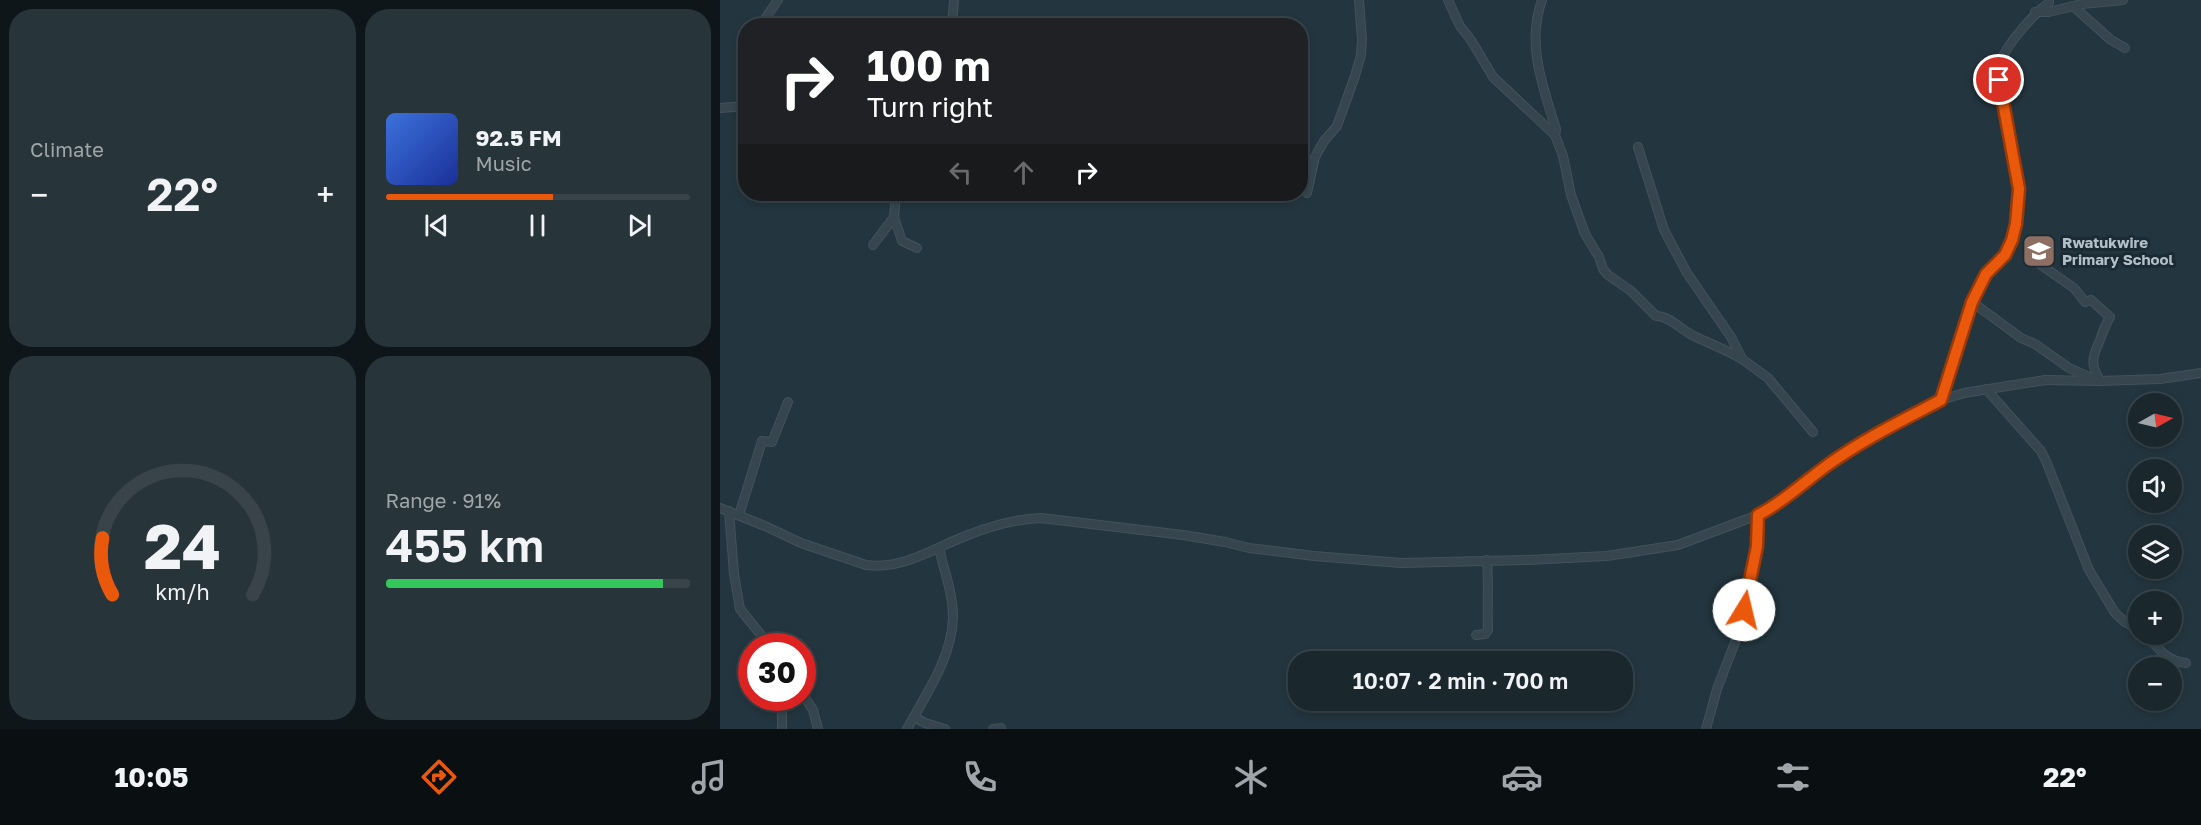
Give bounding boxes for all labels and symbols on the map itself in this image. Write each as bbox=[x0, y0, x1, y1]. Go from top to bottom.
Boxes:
pin bbox=[1973, 54, 2024, 105]
school or university icon: Rwatukwire Primary School bbox=[2021, 233, 2057, 269]
place label: Rwatukwire Primary School bbox=[2062, 233, 2174, 268]
north arrow bbox=[2128, 393, 2182, 447]
position arrow bbox=[1712, 578, 1776, 642]
speed limit sign: 30 bbox=[738, 633, 816, 711]

